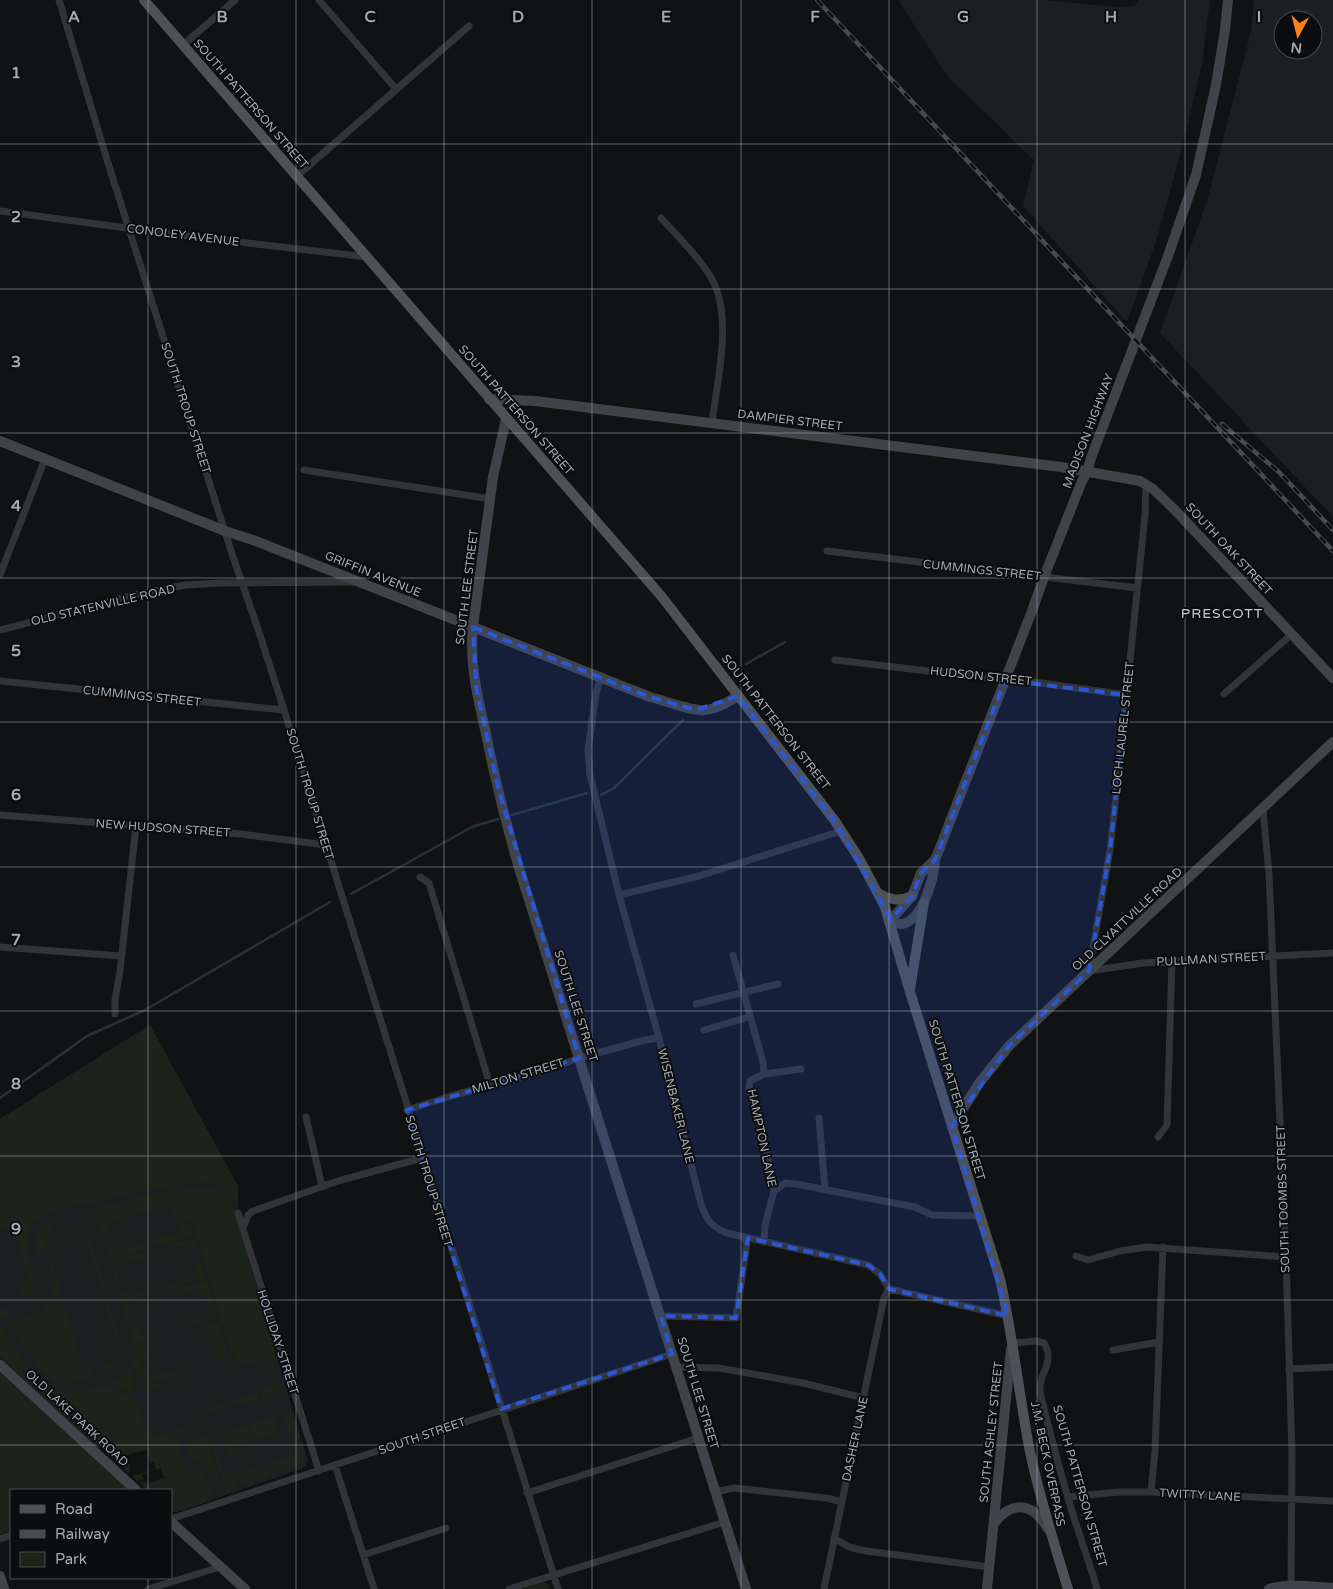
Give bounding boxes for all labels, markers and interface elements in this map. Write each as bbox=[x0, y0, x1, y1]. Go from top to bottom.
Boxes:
text: A bbox=[68, 7, 80, 27]
text: B bbox=[216, 7, 228, 27]
text: C bbox=[364, 7, 376, 27]
text: D bbox=[512, 7, 524, 27]
text: E bbox=[661, 7, 671, 27]
text: F bbox=[810, 7, 820, 27]
text: G bbox=[957, 7, 969, 27]
text: H bbox=[1105, 7, 1117, 27]
text: I bbox=[1257, 7, 1261, 27]
north arrow bbox=[1273, 10, 1323, 60]
street label: SOUTH PATTERSON STREET bbox=[191, 36, 312, 172]
text: N bbox=[1290, 38, 1303, 57]
text: 1 bbox=[11, 63, 21, 83]
text: 2 bbox=[11, 207, 21, 227]
street label: CONOLEY AVENUE bbox=[126, 221, 240, 249]
street label: SOUTH TROUP STREET bbox=[158, 341, 214, 476]
street label: SOUTH PATTERSON STREET bbox=[456, 342, 577, 478]
text: 3 bbox=[11, 352, 21, 372]
street label: MADISON HIGHWAY bbox=[1060, 371, 1116, 490]
street label: DAMPIER STREET bbox=[737, 407, 844, 433]
text: 4 bbox=[11, 496, 21, 516]
street label: SOUTH OAK STREET bbox=[1183, 500, 1276, 598]
street label: SOUTH LEE STREET bbox=[453, 528, 481, 646]
street label: GRIFFIN AVENUE bbox=[323, 548, 424, 600]
street label: CUMMINGS STREET bbox=[922, 557, 1042, 583]
street label: OLD STATENVILLE ROAD bbox=[30, 582, 176, 628]
district label: PRESCOTT bbox=[1181, 605, 1263, 622]
text: 5 bbox=[11, 641, 21, 661]
street label: SOUTH PATTERSON STREET bbox=[719, 652, 834, 793]
street label: LOCH LAUREL STREET bbox=[1109, 660, 1137, 795]
street label: HUDSON STREET bbox=[929, 664, 1033, 688]
street label: CUMMINGS STREET bbox=[82, 683, 202, 709]
street label: SOUTH TROUP STREET bbox=[283, 726, 337, 862]
text: 6 bbox=[11, 785, 21, 805]
street label: NEW HUDSON STREET bbox=[95, 816, 232, 840]
street label: OLD CLYATTVILLE ROAD bbox=[1069, 864, 1185, 974]
text: 7 bbox=[11, 930, 21, 950]
street label: SOUTH LEE STREET bbox=[551, 948, 601, 1064]
street label: PULLMAN STREET bbox=[1156, 949, 1267, 969]
street label: SOUTH PATTERSON STREET bbox=[926, 1018, 988, 1183]
street label: WISENBAKER LANE bbox=[655, 1047, 697, 1165]
street label: MILTON STREET bbox=[470, 1055, 567, 1097]
text: 8 bbox=[11, 1074, 21, 1094]
street label: HAMPTON LANE bbox=[745, 1088, 779, 1189]
street label: SOUTH TROUP STREET bbox=[402, 1113, 456, 1249]
street label: SOUTH TOOMBS STREET bbox=[1273, 1124, 1293, 1273]
text: 9 bbox=[11, 1219, 21, 1239]
street label: HOLLIDAY STREET bbox=[254, 1288, 302, 1397]
street label: SOUTH LEE STREET bbox=[674, 1335, 722, 1451]
street label: SOUTH ASHLEY STREET bbox=[977, 1360, 1005, 1503]
street label: OLD LAKE PARK ROAD bbox=[23, 1367, 131, 1469]
street label: DASHER LANE bbox=[839, 1395, 871, 1483]
street label: J.M. BECK OVERPASS bbox=[1028, 1400, 1068, 1528]
street label: SOUTH PATTERSON STREET bbox=[1050, 1404, 1110, 1569]
street label: SOUTH STREET bbox=[377, 1414, 468, 1457]
street label: TWITTY LANE bbox=[1159, 1486, 1241, 1504]
legend bbox=[10, 1489, 172, 1579]
text: Road bbox=[55, 1500, 93, 1518]
text: Railway bbox=[55, 1525, 110, 1543]
text: Park bbox=[55, 1550, 87, 1568]

